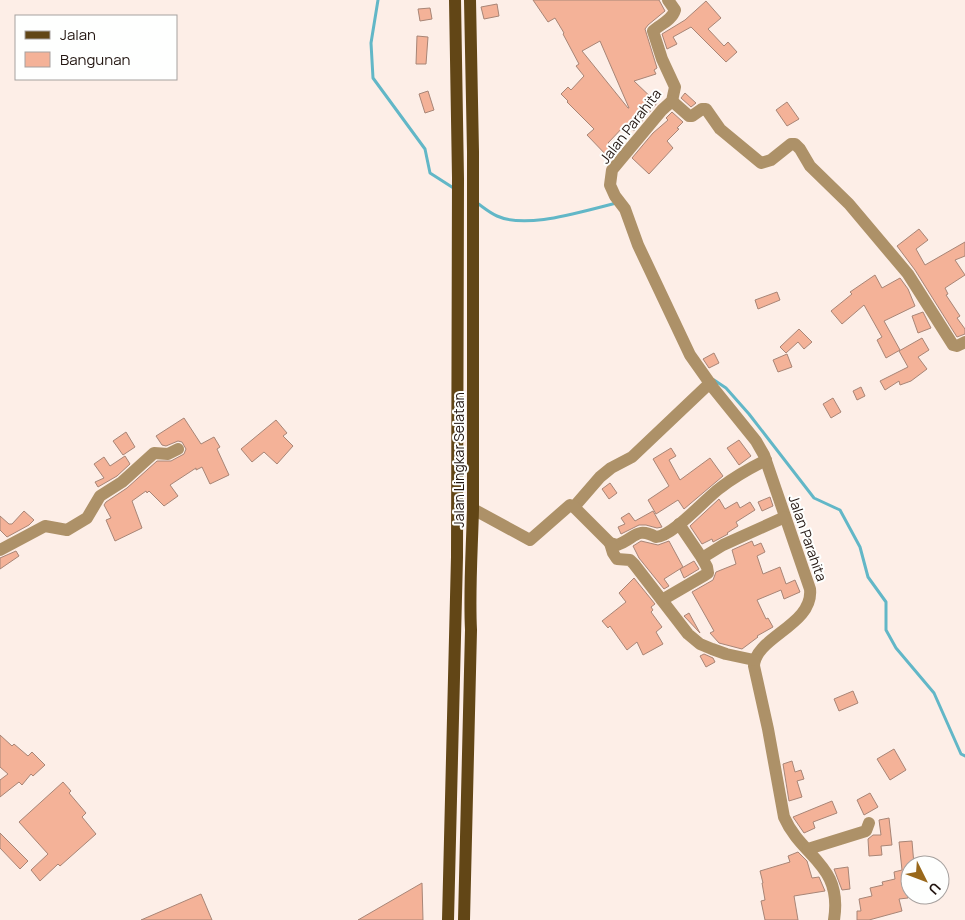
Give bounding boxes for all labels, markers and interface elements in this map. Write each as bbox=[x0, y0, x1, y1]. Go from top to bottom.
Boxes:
legend bbox=[15, 15, 178, 80]
text: Jalan bbox=[60, 24, 96, 45]
text: Bangunan bbox=[60, 49, 130, 70]
street label: Jalan Parahita bbox=[595, 85, 665, 167]
street label: Jalan Lingkar Selatan bbox=[449, 392, 468, 528]
street label: Jalan Parahita bbox=[784, 492, 832, 584]
north arrow bbox=[900, 855, 950, 905]
text: U bbox=[925, 879, 945, 899]

